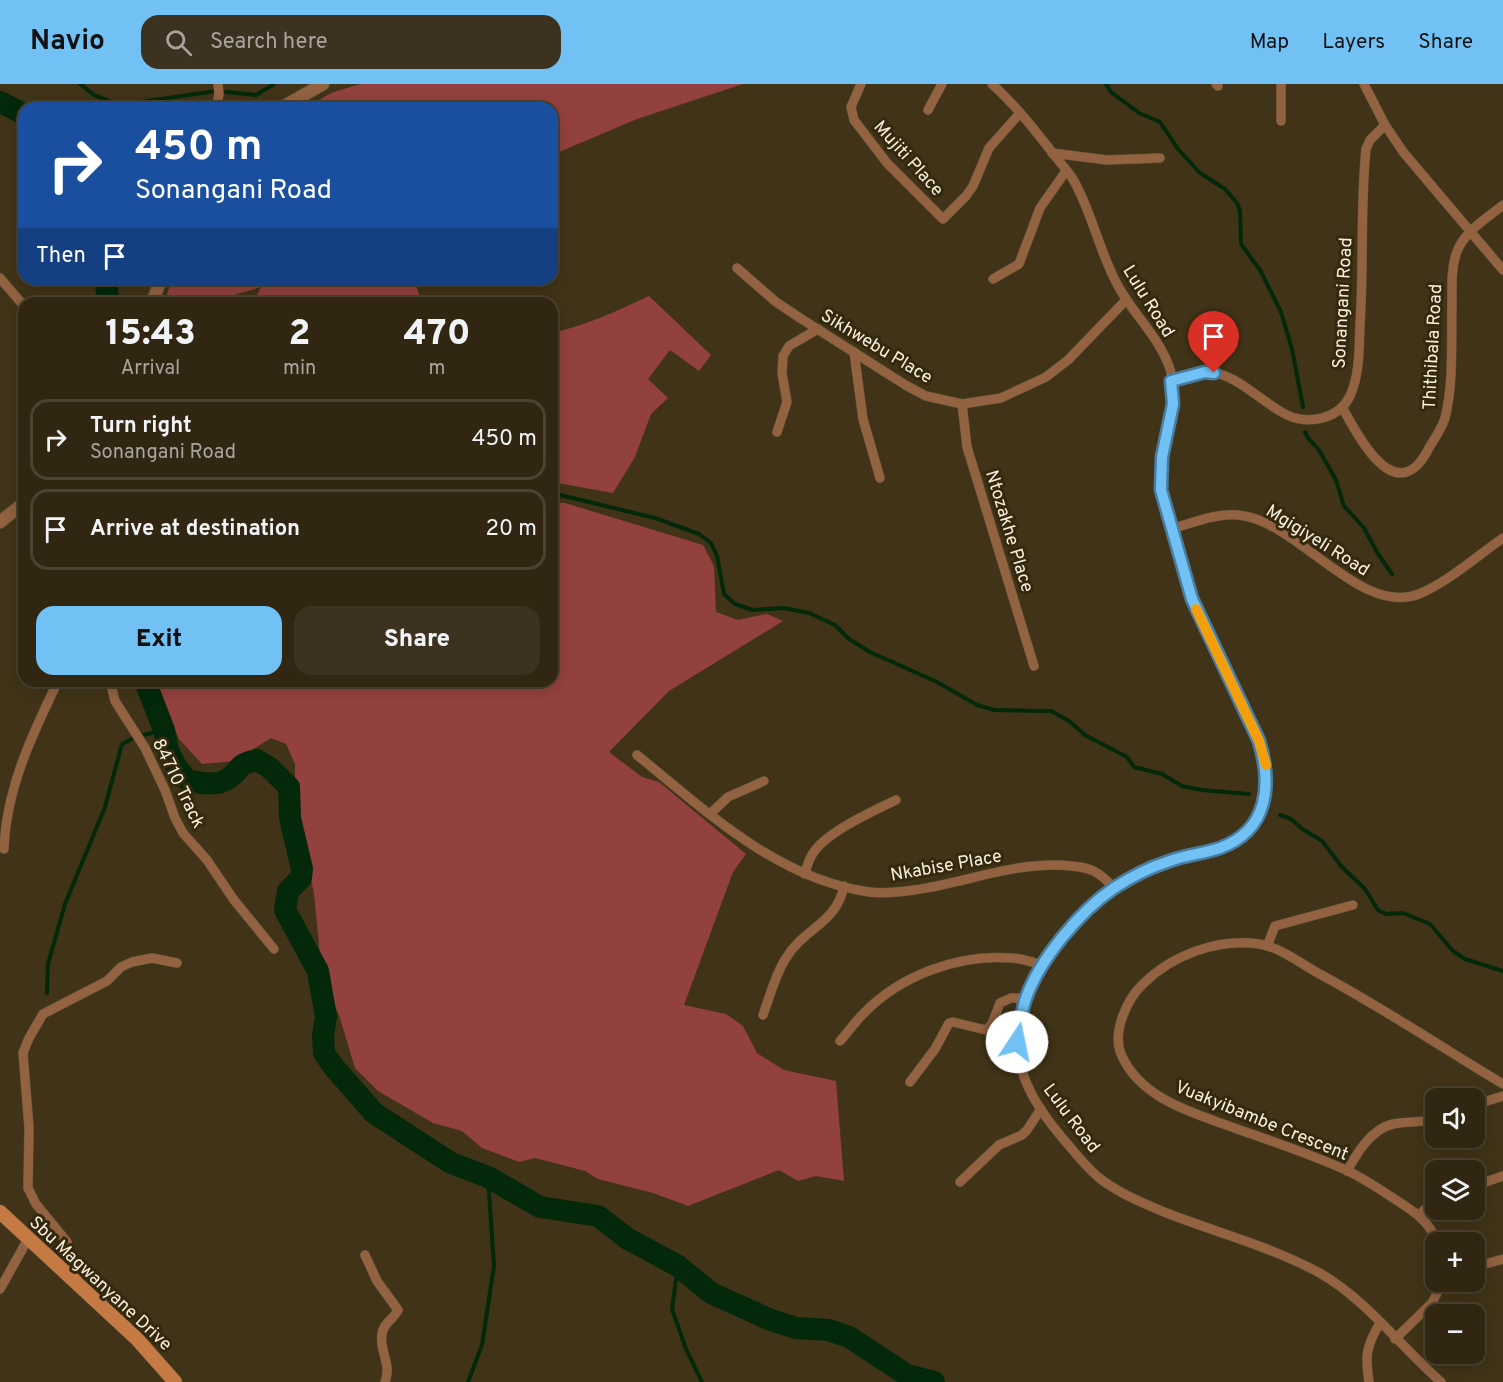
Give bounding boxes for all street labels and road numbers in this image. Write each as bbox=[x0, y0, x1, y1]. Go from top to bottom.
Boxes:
street label: Mujiti Place bbox=[868, 116, 948, 202]
street label: Sonangani Road bbox=[1329, 237, 1358, 369]
street label: Lulu Road bbox=[1117, 261, 1179, 342]
street label: Thithibala Road bbox=[1419, 283, 1448, 411]
street label: Sikhwebu Place bbox=[816, 305, 936, 390]
street label: Ntozakhe Place bbox=[979, 468, 1038, 595]
street label: Mgigiyeli Road bbox=[1261, 500, 1373, 582]
street label: 84710 Track bbox=[146, 735, 209, 832]
street label: Nkabise Place bbox=[889, 845, 1004, 888]
street label: Vuakyibambe Crescent bbox=[1171, 1076, 1351, 1167]
street label: Lulu Road bbox=[1037, 1080, 1104, 1158]
street label: Sbu Magwanyane Drive bbox=[24, 1212, 176, 1356]

